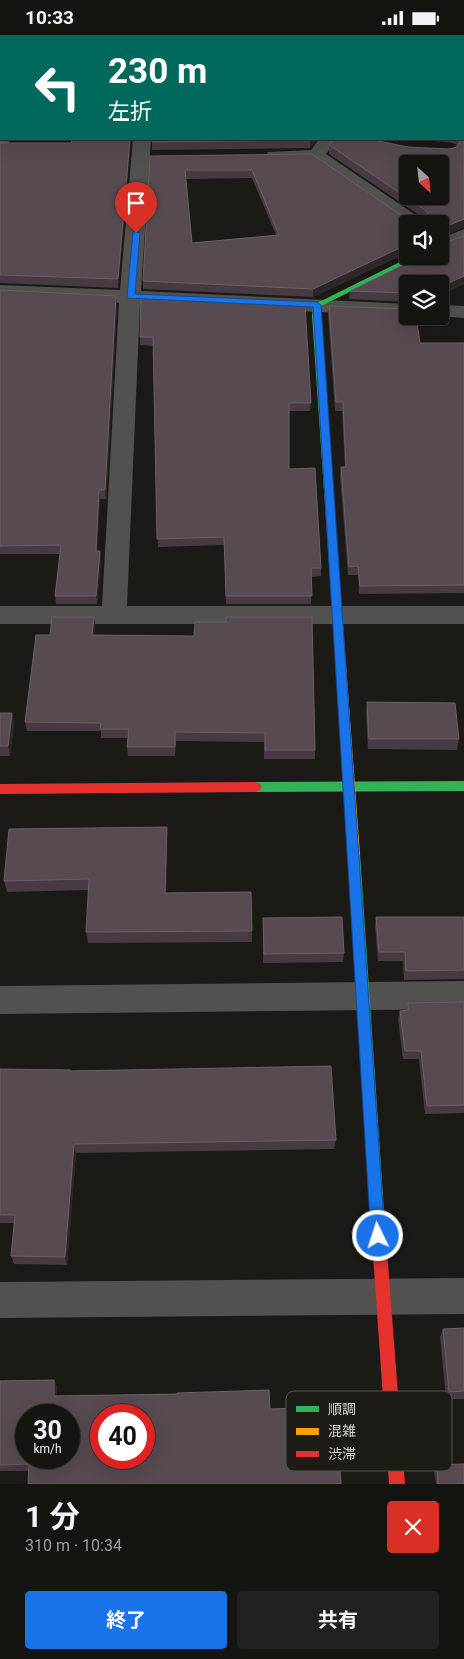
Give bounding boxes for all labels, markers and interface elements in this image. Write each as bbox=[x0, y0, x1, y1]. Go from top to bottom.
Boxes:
text: 10:33 bbox=[25, 6, 74, 29]
text: 230 m bbox=[108, 51, 207, 92]
icon: left bbox=[25, 55, 90, 120]
text: 左折 bbox=[108, 99, 152, 124]
north arrow bbox=[399, 155, 449, 205]
map controls bbox=[399, 155, 449, 325]
pin bbox=[115, 182, 157, 233]
icon: arrive bbox=[122, 189, 150, 217]
button: sound bbox=[399, 215, 449, 265]
button: layers bbox=[399, 275, 449, 325]
position arrow bbox=[351, 1209, 403, 1261]
legend bbox=[286, 1391, 452, 1471]
text: 順調 bbox=[328, 1401, 356, 1417]
speed limit sign: 40 bbox=[90, 1404, 155, 1469]
text: 30 bbox=[33, 1416, 62, 1445]
text: 混雑 bbox=[328, 1423, 356, 1439]
text: km/h bbox=[33, 1442, 62, 1456]
text: 渋滞 bbox=[328, 1446, 356, 1462]
text: 1 分 bbox=[25, 1499, 80, 1534]
button: close bbox=[387, 1501, 439, 1553]
text: 310 m · 10:34 bbox=[25, 1536, 122, 1555]
button: 終了 bbox=[25, 1591, 227, 1649]
button: 共有 bbox=[237, 1591, 439, 1649]

